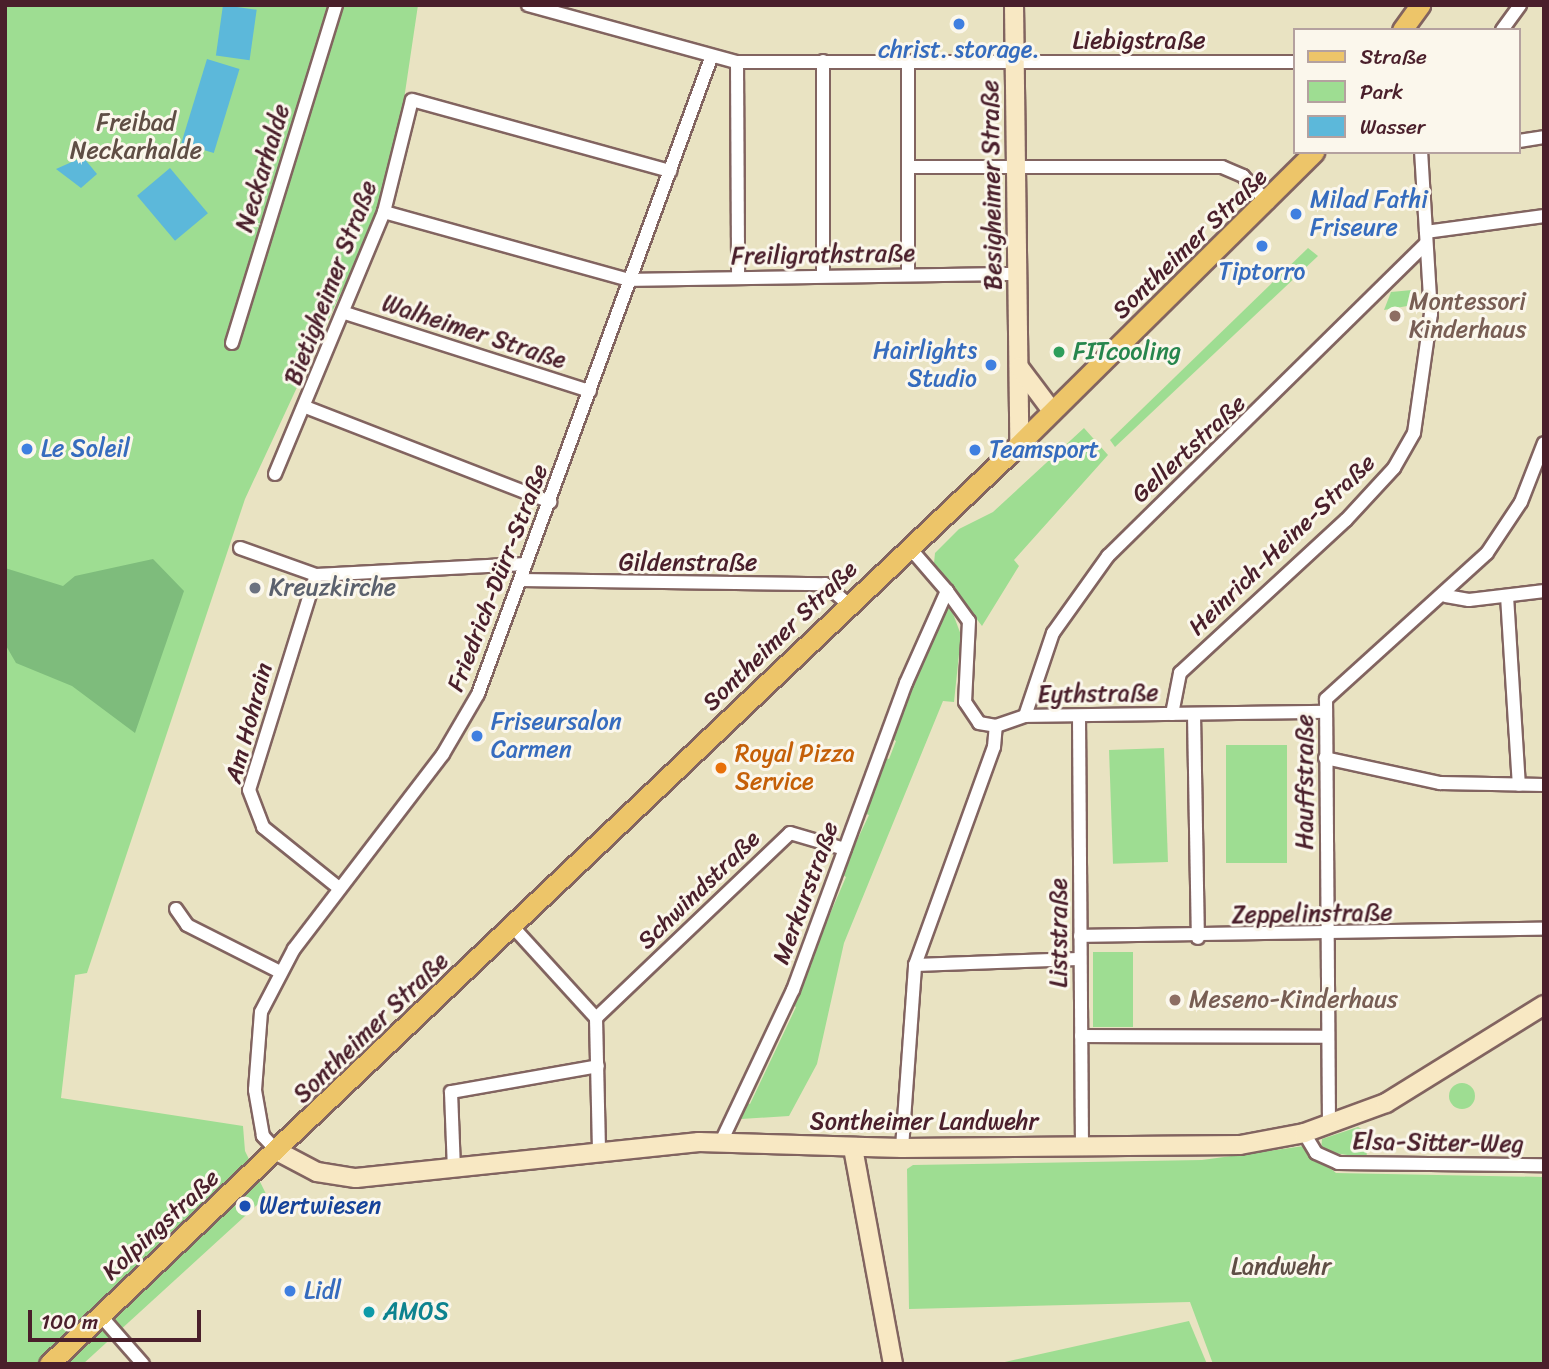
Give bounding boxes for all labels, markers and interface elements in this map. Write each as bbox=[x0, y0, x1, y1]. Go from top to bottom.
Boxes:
marker: christ. storage. bbox=[951, 16, 967, 32]
street label: Liebigstraße bbox=[1072, 27, 1206, 55]
legend bbox=[1294, 28, 1521, 154]
place label: christ. storage. bbox=[878, 36, 1040, 64]
text: Straße bbox=[1360, 38, 1427, 76]
text: Park bbox=[1360, 73, 1403, 111]
street label: Besigheimer Straße bbox=[976, 79, 1008, 291]
street label: Neckarhalde bbox=[230, 101, 296, 235]
text: Wasser bbox=[1360, 108, 1425, 146]
park label: Freibad Neckarhalde bbox=[70, 109, 202, 165]
street label: Sontheimer Straße bbox=[1106, 162, 1274, 326]
street label: Bietigheimer Straße bbox=[279, 176, 383, 390]
place label: Milad Fathi Friseure bbox=[1310, 186, 1429, 242]
marker: Milad Fathi Friseure bbox=[1288, 206, 1304, 222]
marker: Tiptorro bbox=[1254, 238, 1270, 254]
street label: Freiligrathstraße bbox=[731, 239, 915, 271]
place label: Tiptorro bbox=[1219, 258, 1305, 286]
place label: Montessori Kinderhaus bbox=[1409, 288, 1527, 344]
street label: Walheimer Straße bbox=[378, 289, 570, 375]
marker: Montessori Kinderhaus bbox=[1387, 308, 1403, 324]
place label: Hairlights Studio bbox=[873, 337, 977, 393]
place label: FITcooling bbox=[1073, 338, 1181, 366]
marker: FITcooling bbox=[1051, 344, 1067, 360]
marker: Hairlights Studio bbox=[983, 357, 999, 373]
street label: Gellertstraße bbox=[1126, 389, 1252, 509]
place label: Le Soleil bbox=[41, 435, 131, 463]
place label: Teamsport bbox=[989, 436, 1099, 464]
marker: Le Soleil bbox=[19, 441, 35, 457]
marker: Teamsport bbox=[967, 442, 983, 458]
street label: Heinrich-Heine-Straße bbox=[1183, 448, 1381, 642]
street label: Friedrich-Dürr-Straße bbox=[441, 460, 555, 696]
street label: Gildenstraße bbox=[619, 549, 757, 577]
street label: Sontheimer Straße bbox=[696, 554, 864, 718]
place label: Kreuzkirche bbox=[269, 574, 396, 602]
marker: Kreuzkirche bbox=[247, 580, 263, 596]
street label: Am Hohrain bbox=[219, 660, 279, 786]
street label: Eythstraße bbox=[1037, 679, 1159, 709]
place label: Friseursalon Carmen bbox=[491, 708, 622, 764]
street label: Hauffstraße bbox=[1291, 714, 1319, 850]
marker: Friseursalon Carmen bbox=[469, 728, 485, 744]
place label: Royal Pizza Service bbox=[735, 740, 855, 796]
marker: Royal Pizza Service bbox=[713, 760, 729, 776]
street label: Merkurstraße bbox=[767, 818, 845, 968]
street label: Schwindstraße bbox=[632, 824, 766, 956]
street label: Liststraße bbox=[1045, 878, 1073, 988]
street label: Zeppelinstraße bbox=[1231, 898, 1393, 930]
street label: Sontheimer Straße bbox=[287, 946, 455, 1110]
place label: Meseno-Kinderhaus bbox=[1189, 986, 1398, 1014]
marker: Meseno-Kinderhaus bbox=[1167, 992, 1183, 1008]
street label: Sontheimer Landwehr bbox=[809, 1108, 1039, 1136]
street label: Elsa-Sitter-Weg bbox=[1352, 1127, 1524, 1159]
street label: Kolpingstraße bbox=[96, 1163, 226, 1287]
place label: Wertwiesen bbox=[259, 1192, 381, 1220]
marker: Wertwiesen bbox=[237, 1198, 253, 1214]
park label: Landwehr bbox=[1231, 1253, 1331, 1281]
place label: Lidl bbox=[304, 1277, 341, 1305]
marker: Lidl bbox=[282, 1283, 298, 1299]
scale bar bbox=[32, 1296, 205, 1340]
place label: AMOS bbox=[383, 1298, 449, 1326]
text: 100 m bbox=[41, 1303, 98, 1341]
marker: AMOS bbox=[361, 1304, 377, 1320]

